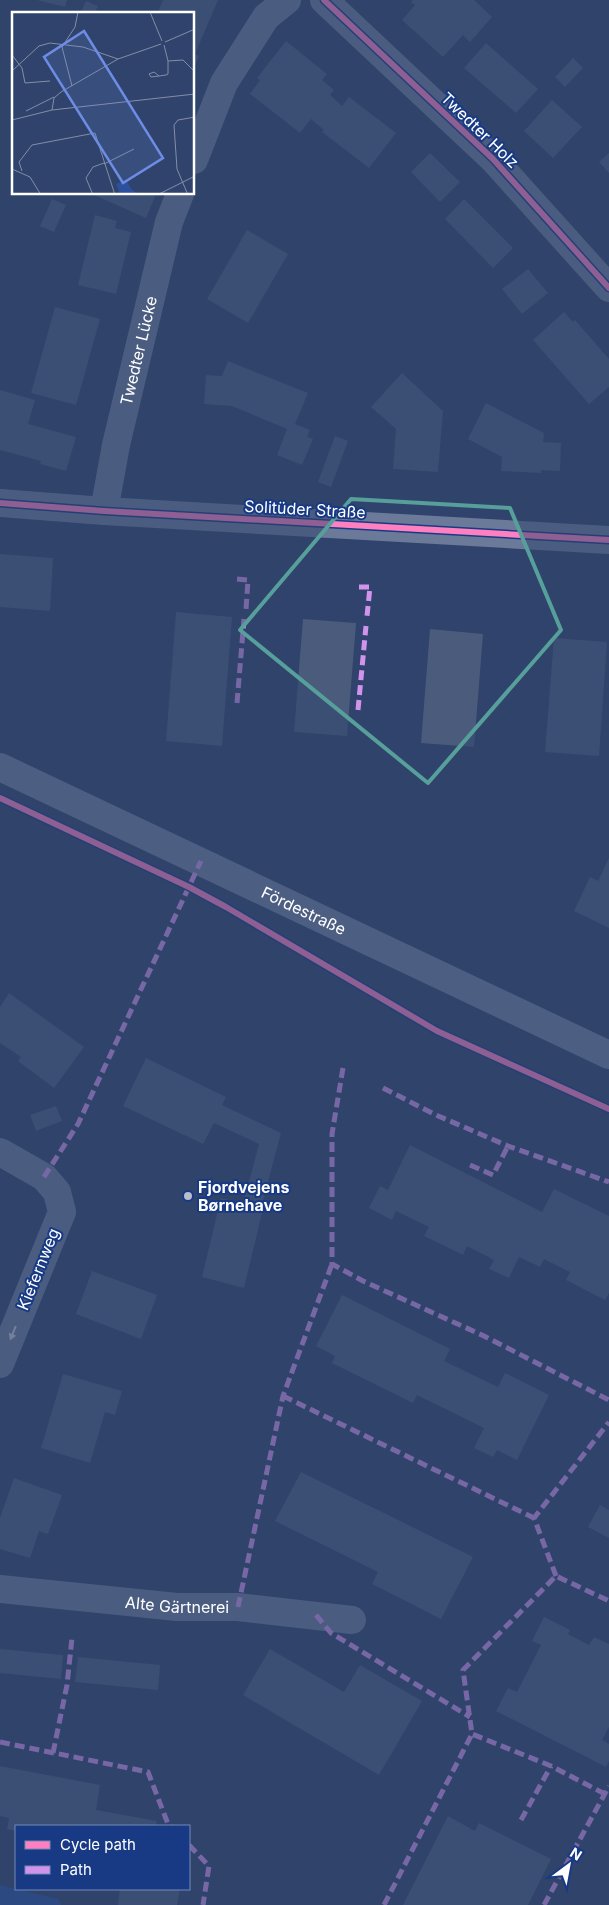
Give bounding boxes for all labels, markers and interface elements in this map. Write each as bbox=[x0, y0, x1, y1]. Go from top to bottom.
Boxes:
inset map bbox=[12, 12, 195, 195]
street label: Twedter Holz bbox=[437, 88, 523, 172]
street label: Twedter Lücke bbox=[116, 294, 161, 407]
street label: Solitüder Straße bbox=[244, 496, 366, 522]
street label: Fördestraße bbox=[258, 882, 349, 939]
place label: Fjordvejens Børnehave bbox=[198, 1177, 290, 1215]
marker: Fjordvejens Børnehave bbox=[182, 1190, 194, 1202]
street label: Kiefernweg bbox=[12, 1225, 64, 1313]
one-way arrow bbox=[8, 1326, 16, 1340]
street label: Alte Gärtnerei bbox=[124, 1592, 229, 1617]
legend bbox=[15, 1825, 190, 1890]
text: Cycle path bbox=[60, 1835, 136, 1854]
north arrow bbox=[544, 1840, 594, 1890]
text: N bbox=[567, 1844, 585, 1864]
text: Path bbox=[60, 1860, 92, 1879]

